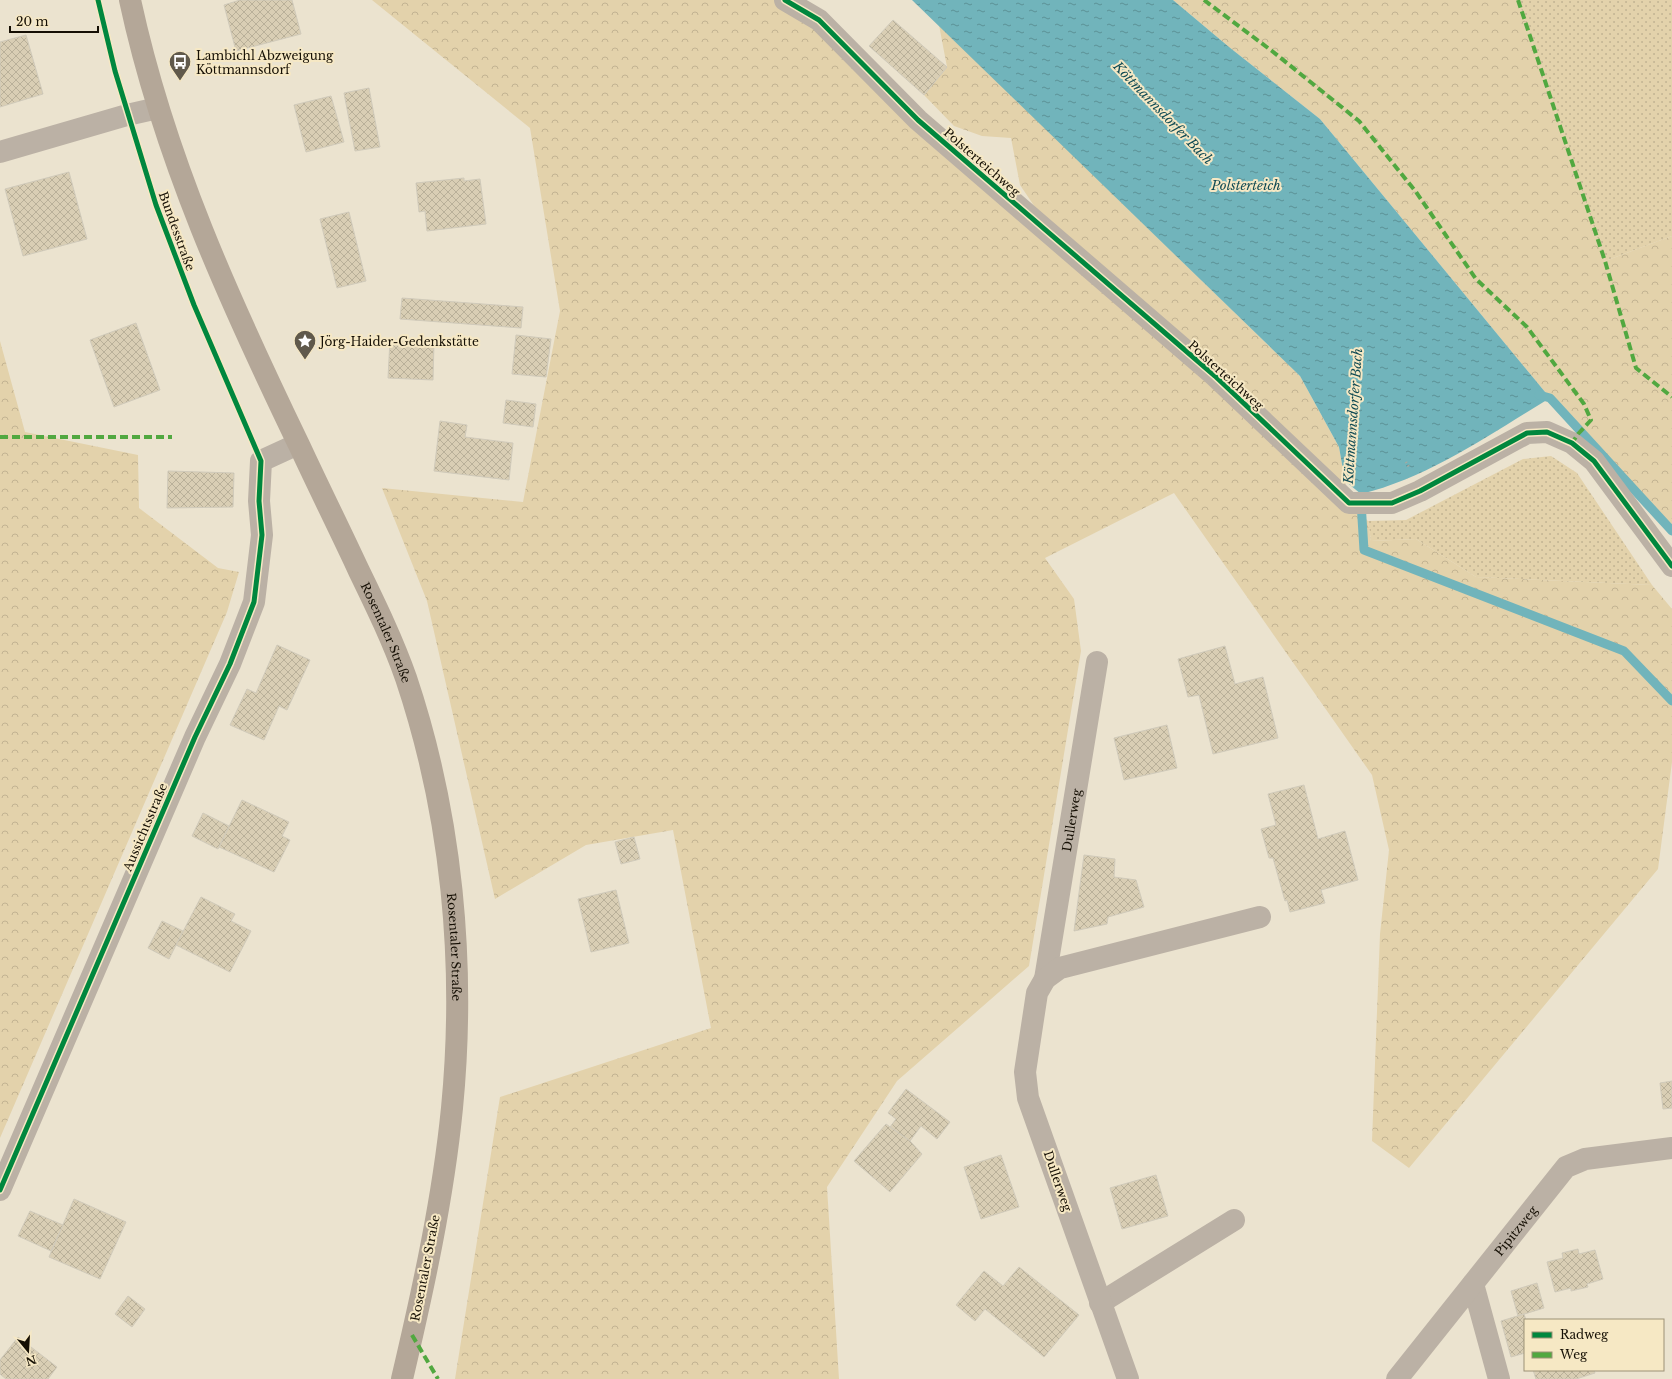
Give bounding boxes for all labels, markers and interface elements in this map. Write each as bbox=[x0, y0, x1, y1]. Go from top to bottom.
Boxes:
scale bar bbox=[10, 8, 98, 34]
text: 20 m bbox=[16, 14, 48, 29]
place label: Lambichl Abzweigung Köttmannsdorf bbox=[196, 48, 334, 77]
bus stop icon: Lambichl Abzweigung Köttmannsdorf bbox=[167, 49, 193, 82]
water label: Köttmannsdorfer Bach bbox=[1109, 57, 1216, 168]
street label: Polsterteichweg bbox=[941, 125, 1024, 200]
water label: Polsterteich bbox=[1210, 177, 1281, 194]
street label: Bundesstraße bbox=[156, 189, 198, 273]
place icon: Jörg-Haider-Gedenkstätte bbox=[292, 328, 318, 361]
place label: Jörg-Haider-Gedenkstätte bbox=[318, 334, 479, 349]
street label: Polsterteichweg bbox=[1185, 337, 1267, 413]
water label: Köttmannsdorfer Bach bbox=[1340, 347, 1366, 486]
street label: Rosentaler Straße bbox=[358, 579, 415, 685]
street label: Aussichtsstraße bbox=[119, 781, 170, 874]
street label: Dullerweg bbox=[1059, 787, 1084, 853]
street label: Rosentaler Straße bbox=[444, 892, 465, 1001]
street label: Dullerweg bbox=[1041, 1149, 1076, 1214]
street label: Pipitzweg bbox=[1491, 1202, 1540, 1259]
street label: Rosentaler Straße bbox=[407, 1213, 443, 1323]
legend bbox=[1524, 1319, 1664, 1371]
text: Radweg bbox=[1560, 1327, 1609, 1342]
north arrow bbox=[8, 1331, 48, 1371]
text: Weg bbox=[1559, 1347, 1588, 1362]
text: N bbox=[23, 1352, 38, 1369]

